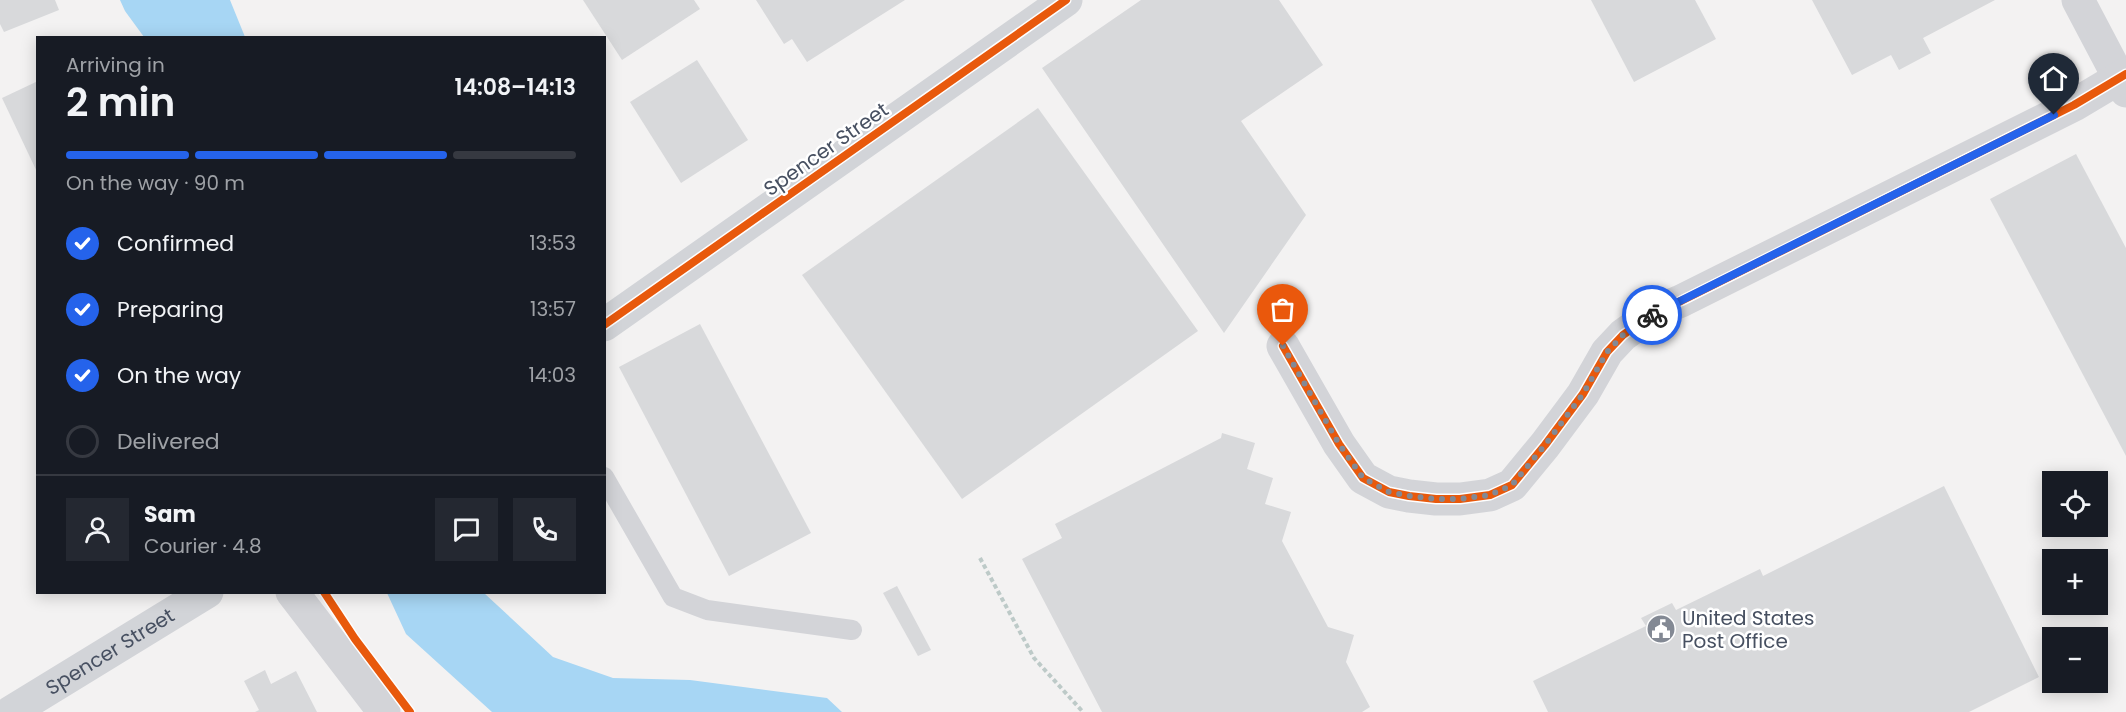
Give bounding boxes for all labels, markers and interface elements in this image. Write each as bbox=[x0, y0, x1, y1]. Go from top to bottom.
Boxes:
text: Arriving in bbox=[66, 51, 165, 79]
pin bbox=[2028, 53, 2079, 115]
icon: home bbox=[2037, 62, 2070, 95]
text: 14:08–14:13 bbox=[454, 72, 576, 103]
text: 2 min bbox=[66, 75, 175, 130]
street label: Spencer Street bbox=[758, 96, 894, 202]
text: On the way · 90 m bbox=[66, 169, 245, 197]
icon: check bbox=[66, 227, 99, 260]
text: Confirmed bbox=[117, 228, 234, 259]
text: 13:53 bbox=[529, 229, 576, 257]
pin bbox=[1257, 284, 1308, 346]
courier bbox=[1622, 285, 1682, 345]
icon: check bbox=[66, 293, 99, 326]
icon: bag bbox=[1266, 293, 1299, 326]
text: Preparing bbox=[117, 294, 224, 325]
text: 13:57 bbox=[530, 295, 576, 323]
icon: bike bbox=[1636, 299, 1669, 332]
icon: check bbox=[66, 359, 99, 392]
text: On the way bbox=[117, 360, 241, 391]
text: 14:03 bbox=[528, 361, 576, 389]
text: Delivered bbox=[117, 426, 220, 457]
map controls bbox=[2042, 471, 2108, 693]
button: locate bbox=[2042, 471, 2108, 537]
button: person bbox=[66, 498, 129, 561]
button: chat bbox=[435, 498, 498, 561]
button: phone bbox=[513, 498, 576, 561]
text: Sam bbox=[144, 499, 196, 530]
text: Courier · 4.8 bbox=[144, 532, 262, 560]
button: + bbox=[2042, 549, 2108, 615]
street label: Spencer Street bbox=[40, 601, 180, 702]
place label: United States Post Office bbox=[1682, 604, 1814, 655]
public building icon: United States Post Office bbox=[1645, 613, 1677, 645]
button: − bbox=[2042, 627, 2108, 693]

